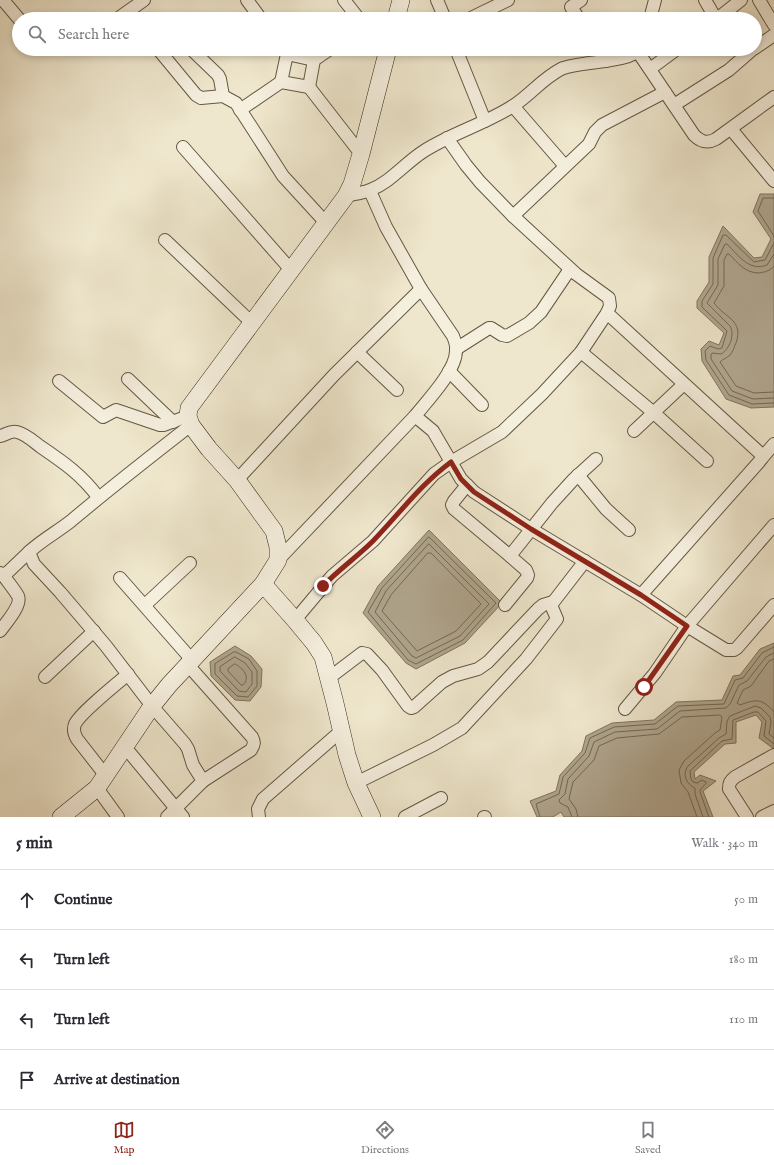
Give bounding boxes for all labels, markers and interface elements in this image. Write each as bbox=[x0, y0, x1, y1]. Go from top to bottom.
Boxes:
search box bbox=[12, 12, 762, 56]
icon: search bbox=[26, 23, 48, 45]
text: Search here bbox=[58, 25, 129, 44]
route end bbox=[314, 577, 332, 595]
route start bbox=[635, 678, 653, 696]
text: 5 min bbox=[16, 833, 53, 854]
text: Walk · 340 m bbox=[691, 835, 758, 852]
icon: ahead bbox=[16, 889, 38, 911]
text: Continue bbox=[54, 890, 112, 909]
text: 50 m bbox=[734, 891, 758, 908]
icon: left bbox=[16, 949, 38, 971]
text: Turn left bbox=[54, 950, 110, 969]
text: 180 m bbox=[729, 951, 758, 968]
icon: left bbox=[16, 1009, 38, 1031]
text: Turn left bbox=[54, 1010, 110, 1029]
text: 110 m bbox=[729, 1011, 758, 1028]
icon: arrive bbox=[16, 1069, 38, 1091]
text: Arrive at destination bbox=[54, 1070, 180, 1089]
tab: Map bbox=[113, 1119, 135, 1157]
tab: Directions bbox=[361, 1119, 409, 1157]
tab: Saved bbox=[635, 1119, 661, 1157]

